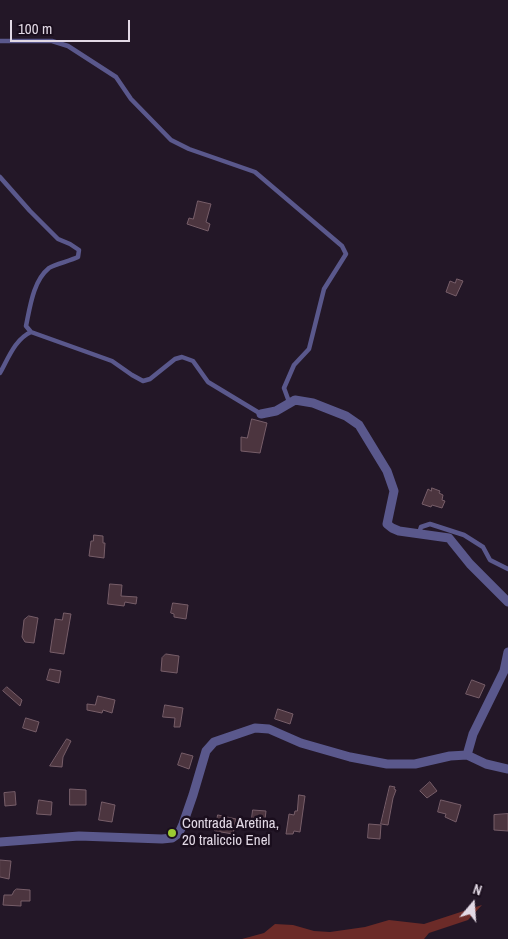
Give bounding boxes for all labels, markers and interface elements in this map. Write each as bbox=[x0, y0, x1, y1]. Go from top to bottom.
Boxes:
scale bar bbox=[12, 10, 132, 42]
text: 100 m bbox=[18, 18, 52, 39]
place label: Contrada Aretina, 20 traliccio Enel bbox=[182, 815, 279, 850]
marker: Contrada Aretina, 20 traliccio Enel bbox=[166, 827, 178, 839]
north arrow bbox=[448, 879, 498, 929]
text: N bbox=[471, 880, 484, 900]

